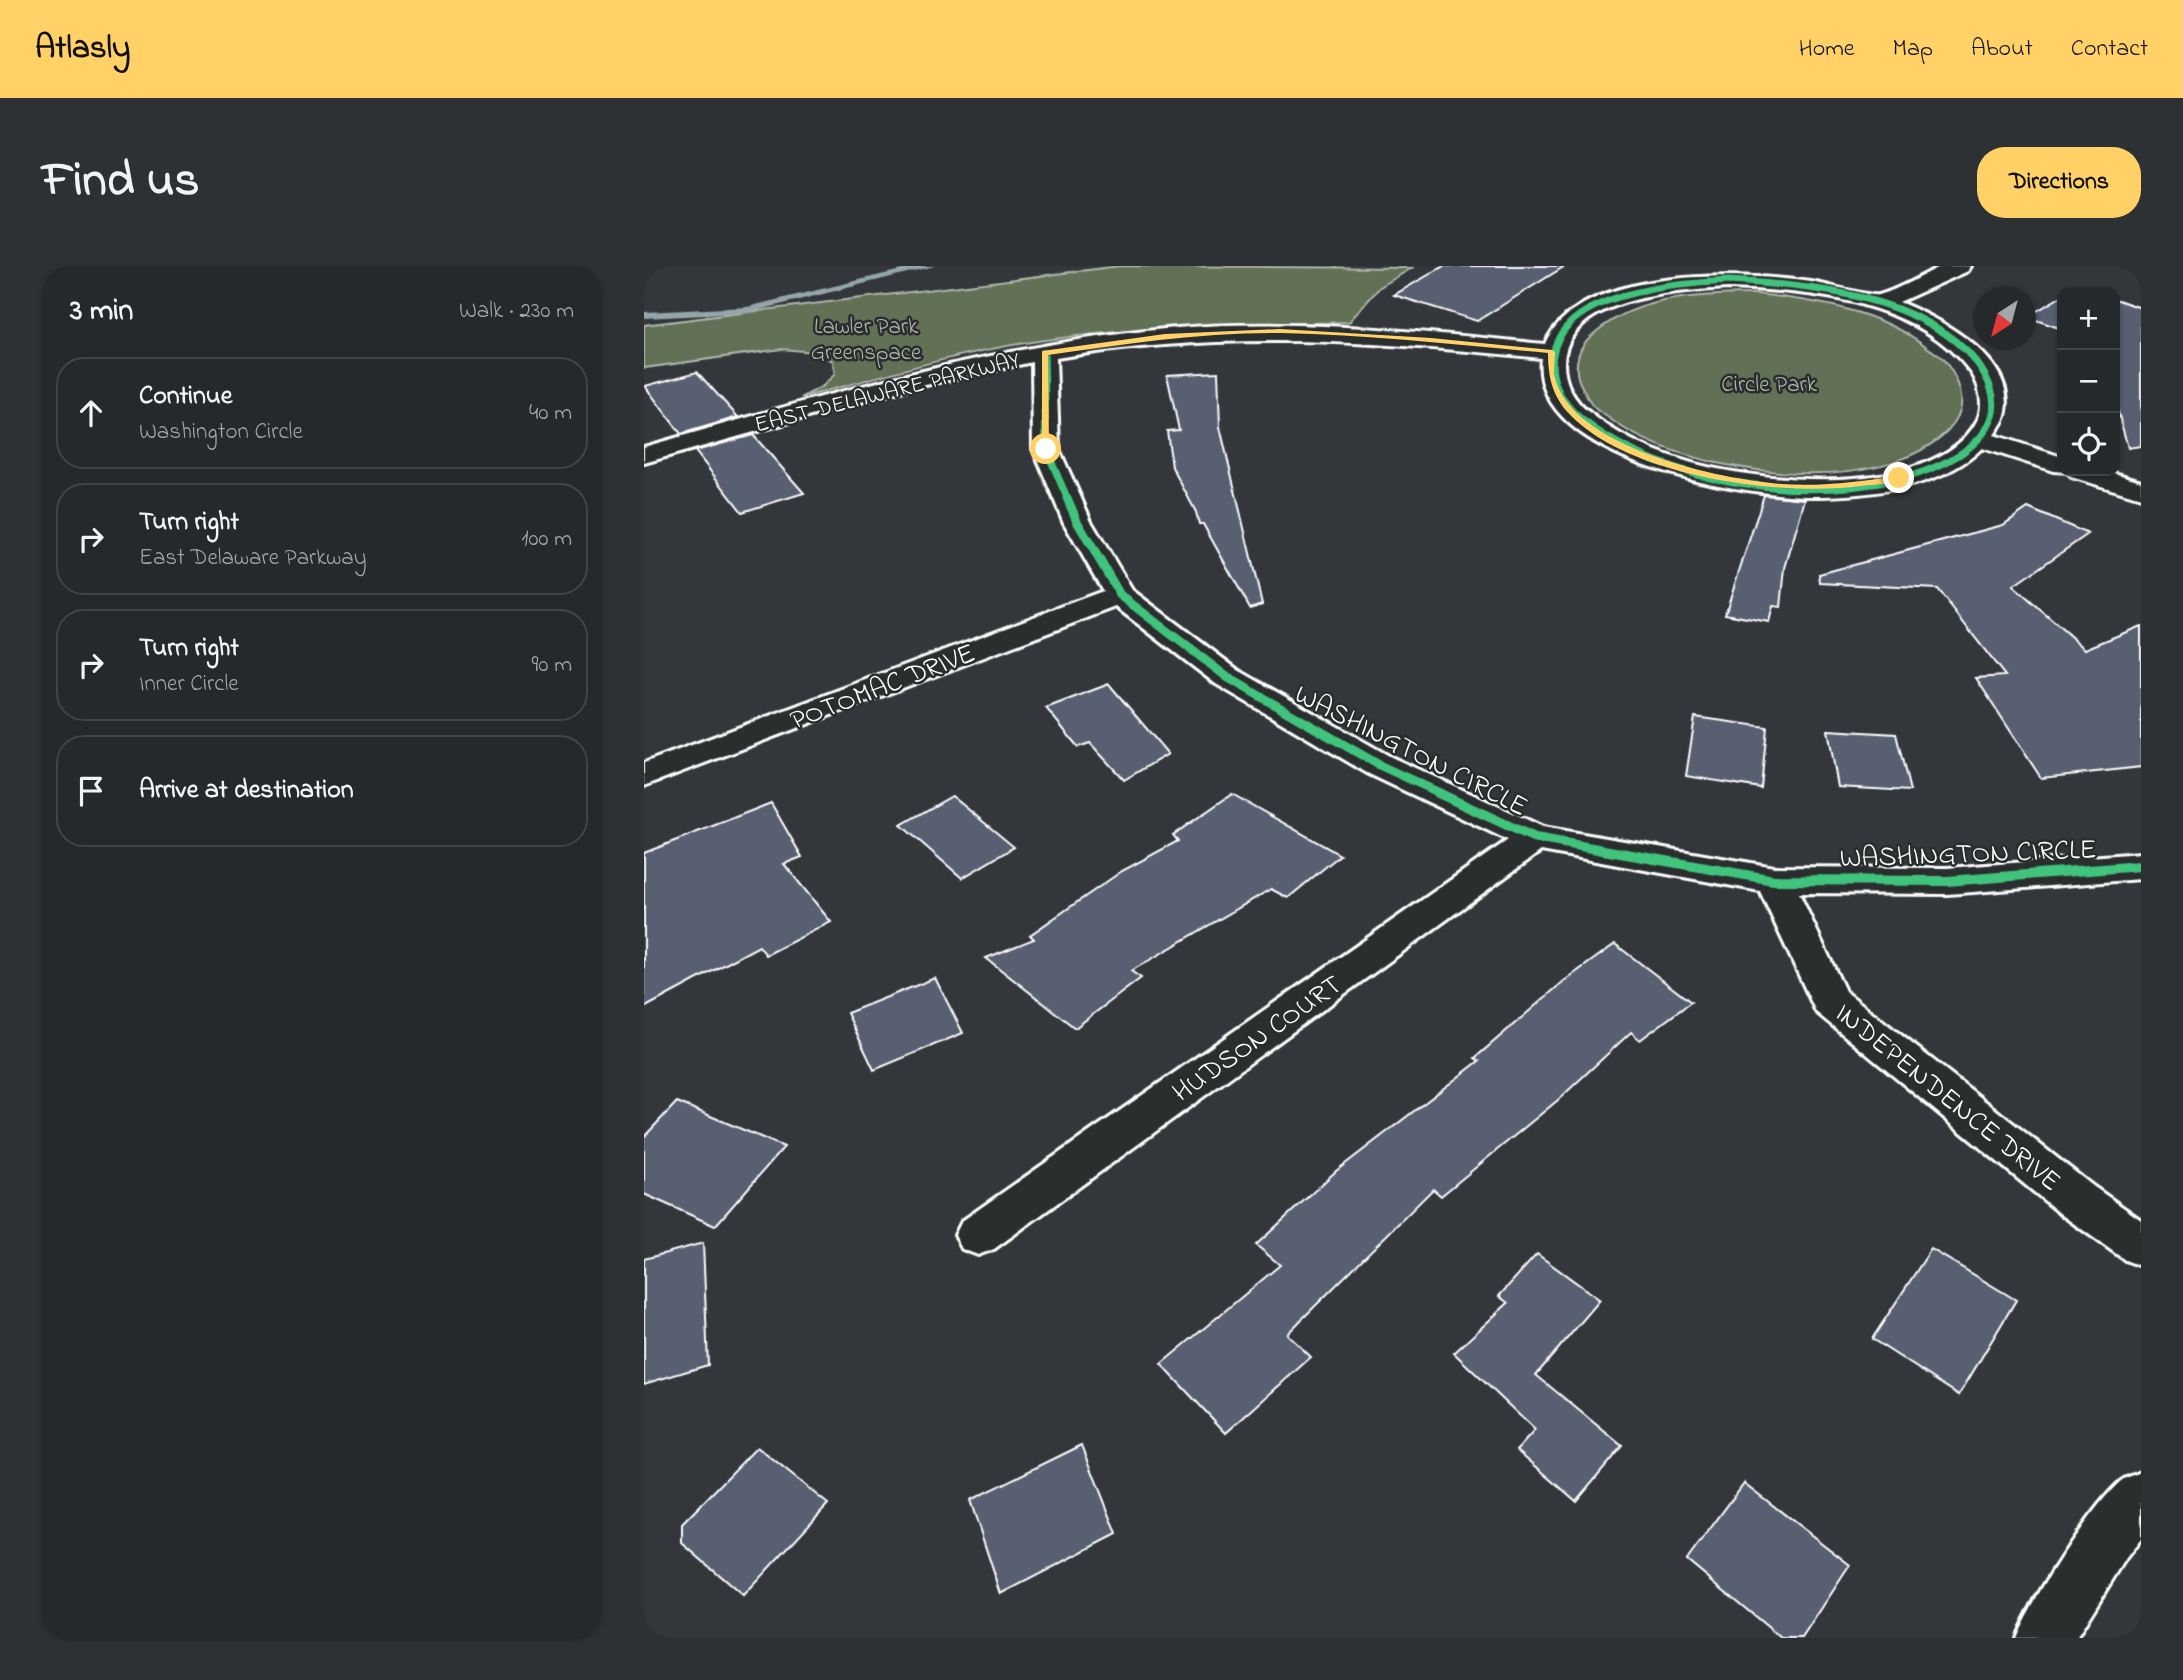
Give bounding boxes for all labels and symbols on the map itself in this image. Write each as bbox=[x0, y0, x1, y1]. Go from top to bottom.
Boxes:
north arrow bbox=[1973, 287, 2036, 350]
park label: Lawler Park Greenspace bbox=[811, 311, 922, 370]
street label: EAST DELAWARE PARKWAY bbox=[752, 344, 1024, 442]
park label: Circle Park bbox=[1721, 369, 1818, 402]
route start bbox=[1030, 433, 1061, 464]
route end bbox=[1883, 462, 1914, 493]
street label: POTOMAC DRIVE bbox=[785, 634, 982, 742]
street label: WASHINGTON CIRCLE bbox=[1287, 676, 1534, 829]
street label: WASHINGTON CIRCLE bbox=[1839, 831, 2097, 880]
street label: HUDSON COURT bbox=[1165, 966, 1351, 1114]
street label: INDEPENDENCE DRIVE bbox=[1825, 995, 2069, 1203]

